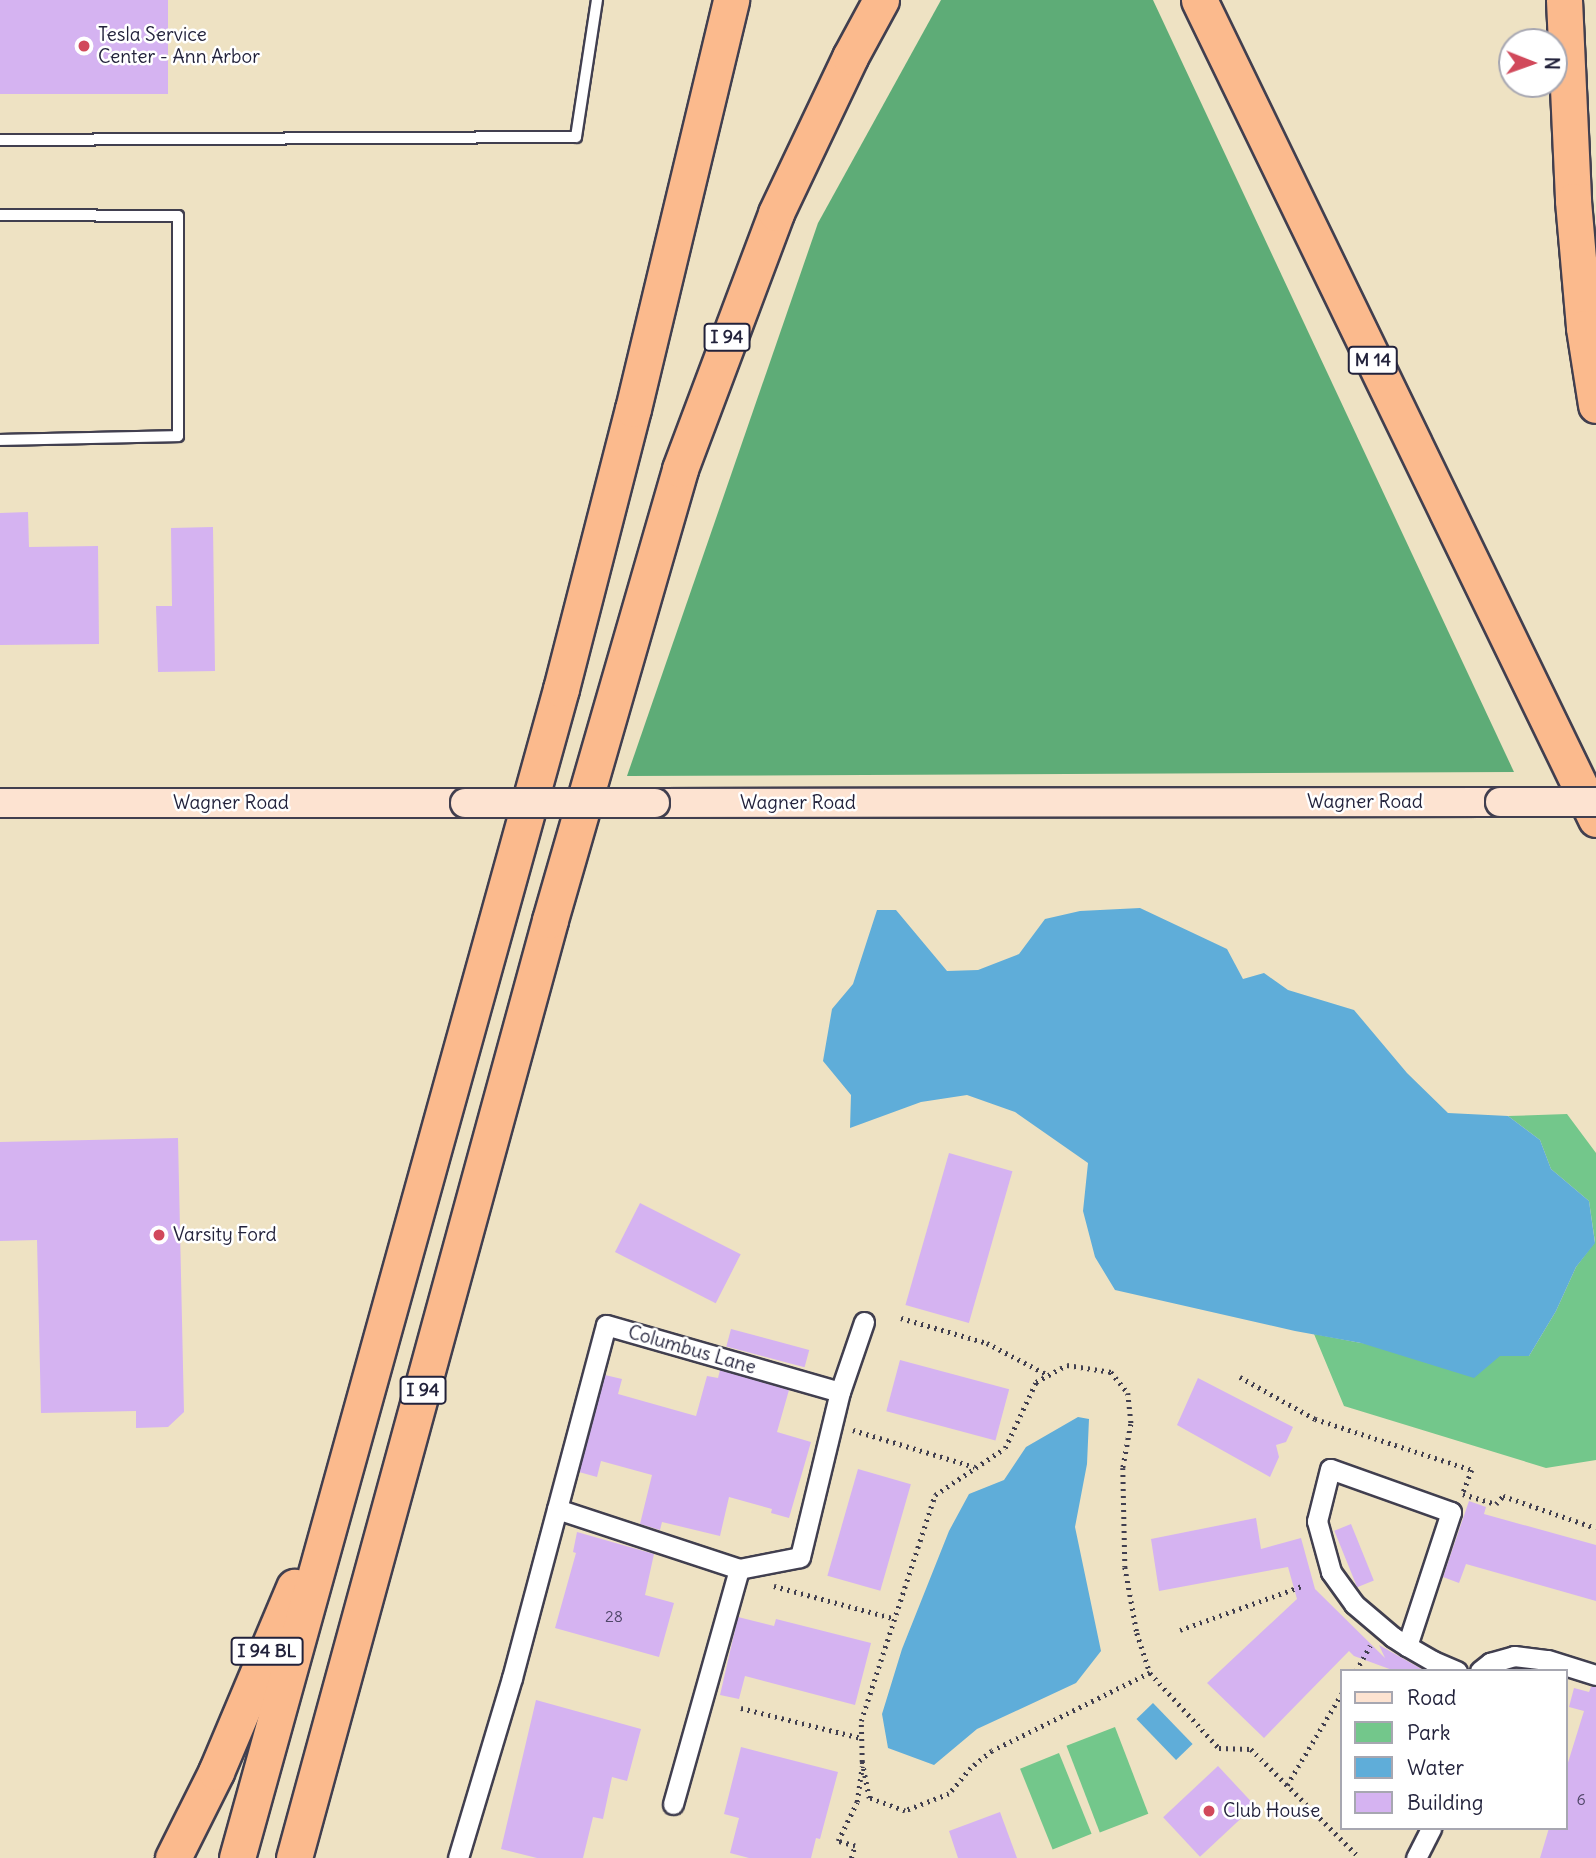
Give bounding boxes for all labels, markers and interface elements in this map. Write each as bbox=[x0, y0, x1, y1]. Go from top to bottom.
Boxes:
place label: Tesla Service Center - Ann Arbor bbox=[98, 24, 260, 68]
north arrow bbox=[1498, 28, 1568, 98]
marker: Tesla Service Center - Ann Arbor bbox=[76, 38, 92, 54]
text: N bbox=[1540, 57, 1564, 70]
road number: I 94 bbox=[702, 323, 752, 352]
road number: M 14 bbox=[1347, 346, 1399, 374]
street label: Wagner Road bbox=[1307, 791, 1423, 813]
street label: Wagner Road bbox=[173, 792, 289, 814]
street label: Wagner Road bbox=[740, 792, 856, 814]
place label: Varsity Ford bbox=[173, 1224, 277, 1246]
marker: Varsity Ford bbox=[151, 1227, 167, 1243]
street label: Columbus Lane bbox=[625, 1321, 759, 1379]
road number: I 94 bbox=[398, 1376, 448, 1405]
house number: 28 bbox=[605, 1606, 623, 1626]
road number: I 94 BL bbox=[230, 1636, 304, 1666]
legend bbox=[1340, 1669, 1568, 1830]
text: Road bbox=[1407, 1684, 1456, 1711]
text: Park bbox=[1407, 1719, 1450, 1746]
text: Water bbox=[1407, 1754, 1464, 1781]
text: Building bbox=[1407, 1789, 1483, 1816]
house number: 6 bbox=[1576, 1789, 1586, 1809]
place label: Club House bbox=[1223, 1800, 1320, 1822]
marker: Club House bbox=[1201, 1803, 1217, 1819]

